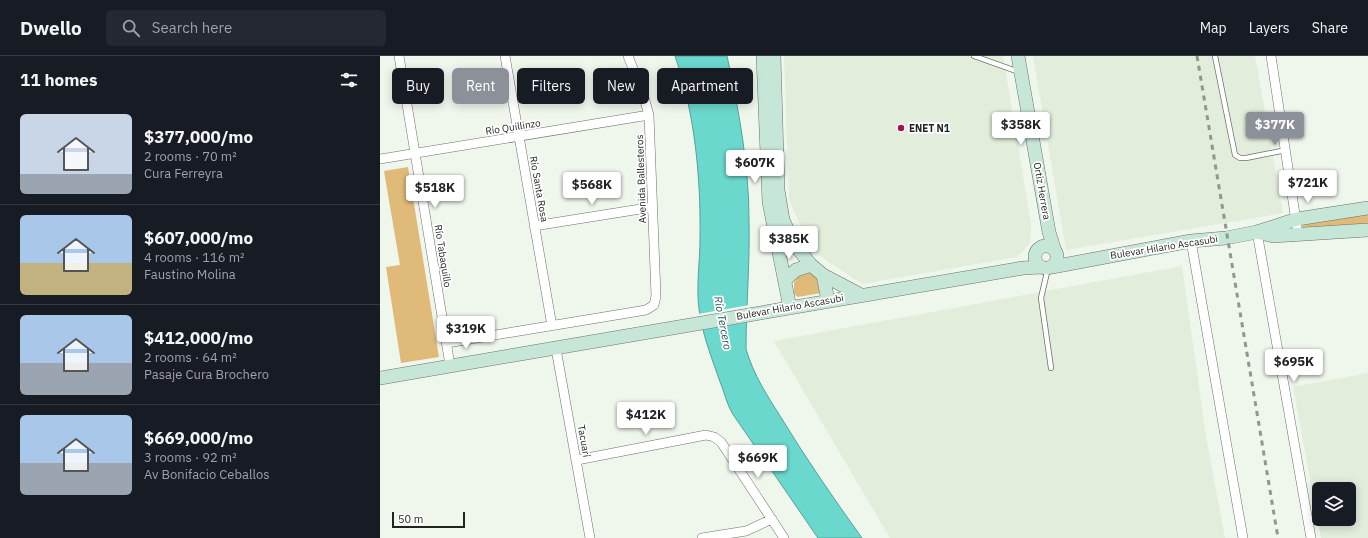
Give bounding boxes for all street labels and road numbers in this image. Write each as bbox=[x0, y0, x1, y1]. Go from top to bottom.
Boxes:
street label: Río Quillinzo bbox=[484, 116, 542, 138]
street label: Avenida Ballesteros bbox=[633, 134, 649, 224]
street label: Río Santa Rosa bbox=[527, 155, 551, 224]
street label: Ortiz Herrera bbox=[1031, 161, 1054, 221]
street label: Río Tabaquillo bbox=[432, 224, 454, 289]
street label: Bulevar Hilario Ascasubi bbox=[1109, 232, 1219, 262]
street label: Bulevar Hilario Ascasubi bbox=[735, 291, 845, 323]
street label: Tacuarí bbox=[575, 424, 593, 459]

